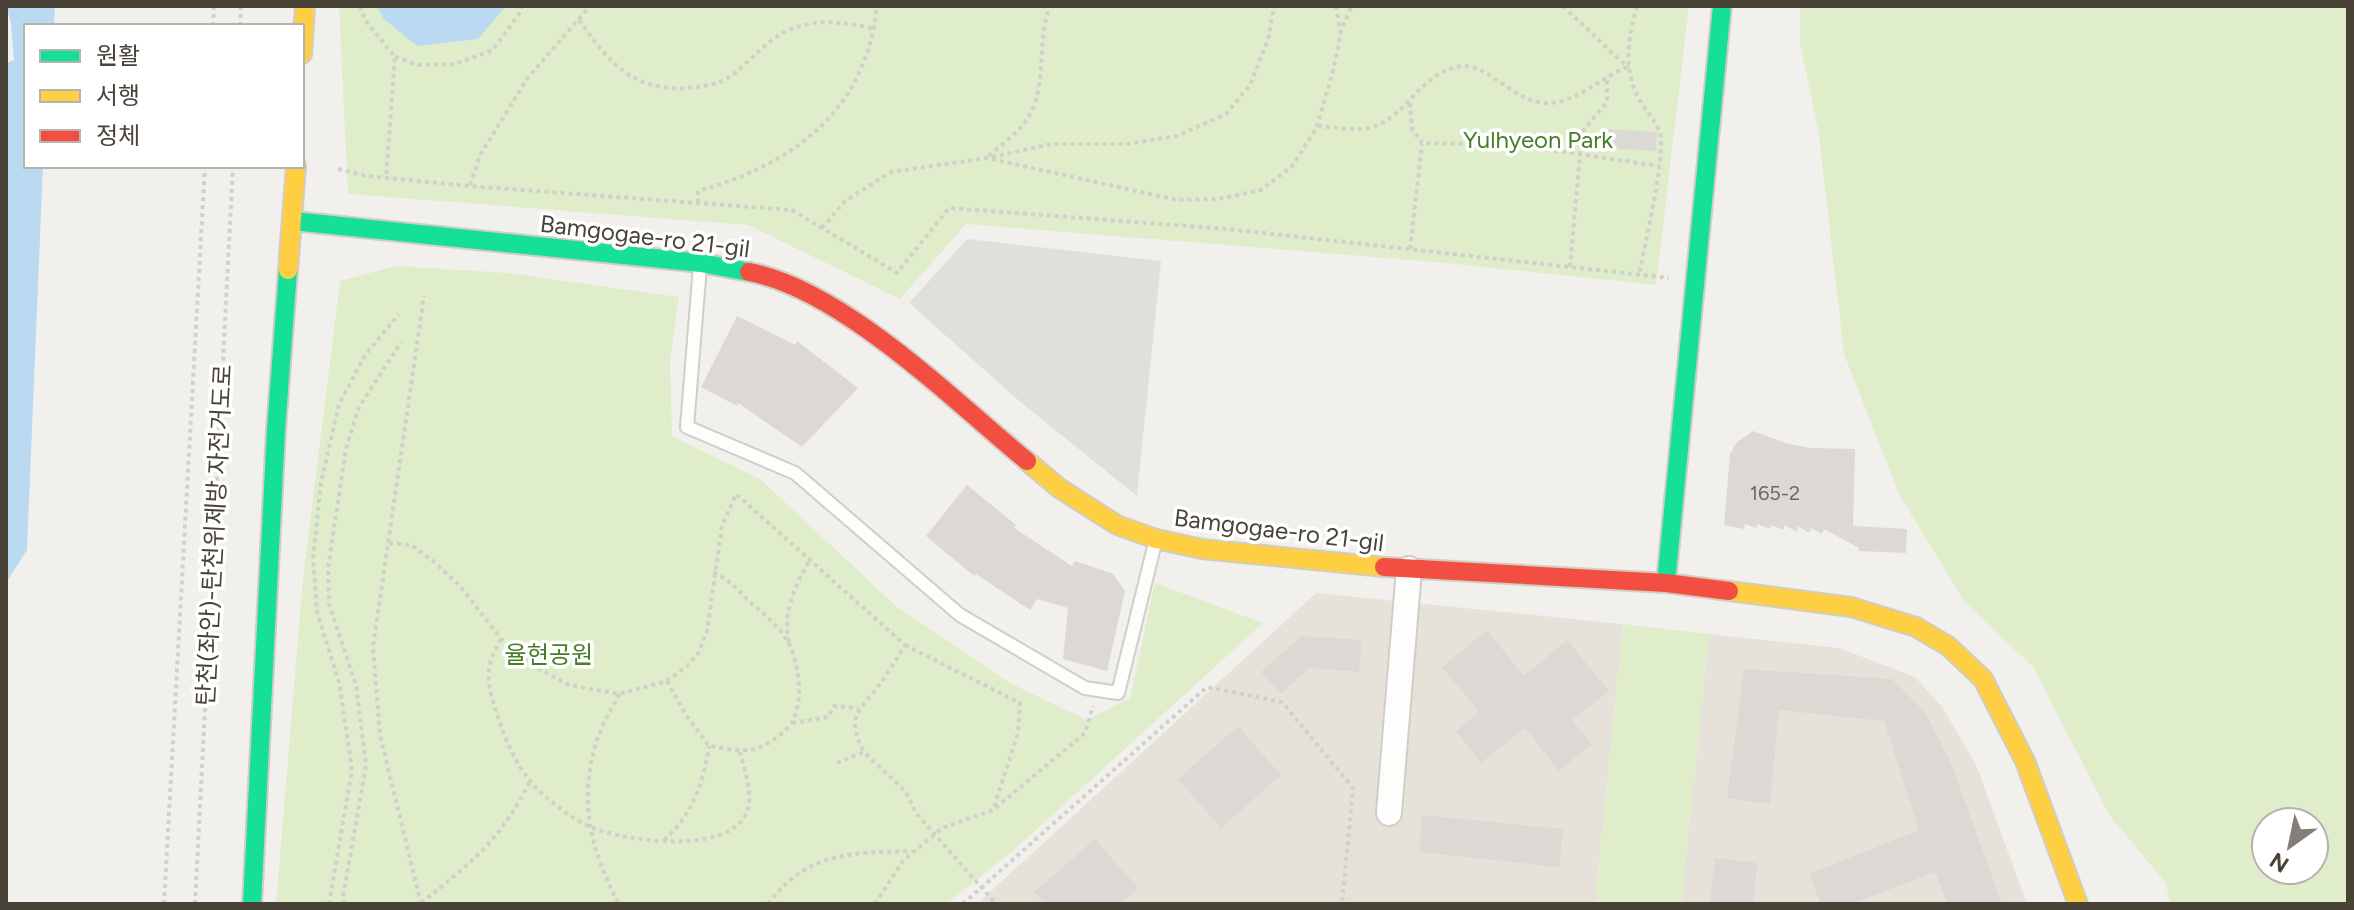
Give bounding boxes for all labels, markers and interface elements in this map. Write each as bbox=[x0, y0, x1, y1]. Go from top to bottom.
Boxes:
legend bbox=[24, 24, 304, 168]
text: 원활 bbox=[96, 41, 140, 70]
text: 서행 bbox=[96, 81, 140, 110]
text: 정체 bbox=[96, 121, 140, 150]
park label: Yulhyeon Park bbox=[1463, 125, 1613, 154]
street label: Bamgogae-ro 21-gil bbox=[539, 209, 751, 263]
street label: 탄천(좌안)-탄천위제방 자전거도로 bbox=[191, 363, 237, 707]
house number: 165-2 bbox=[1750, 481, 1800, 505]
street label: Bamgogae-ro 21-gil bbox=[1173, 503, 1385, 557]
park label: 율현공원 bbox=[505, 640, 593, 669]
north arrow bbox=[2250, 806, 2330, 886]
text: N bbox=[2265, 846, 2294, 878]

